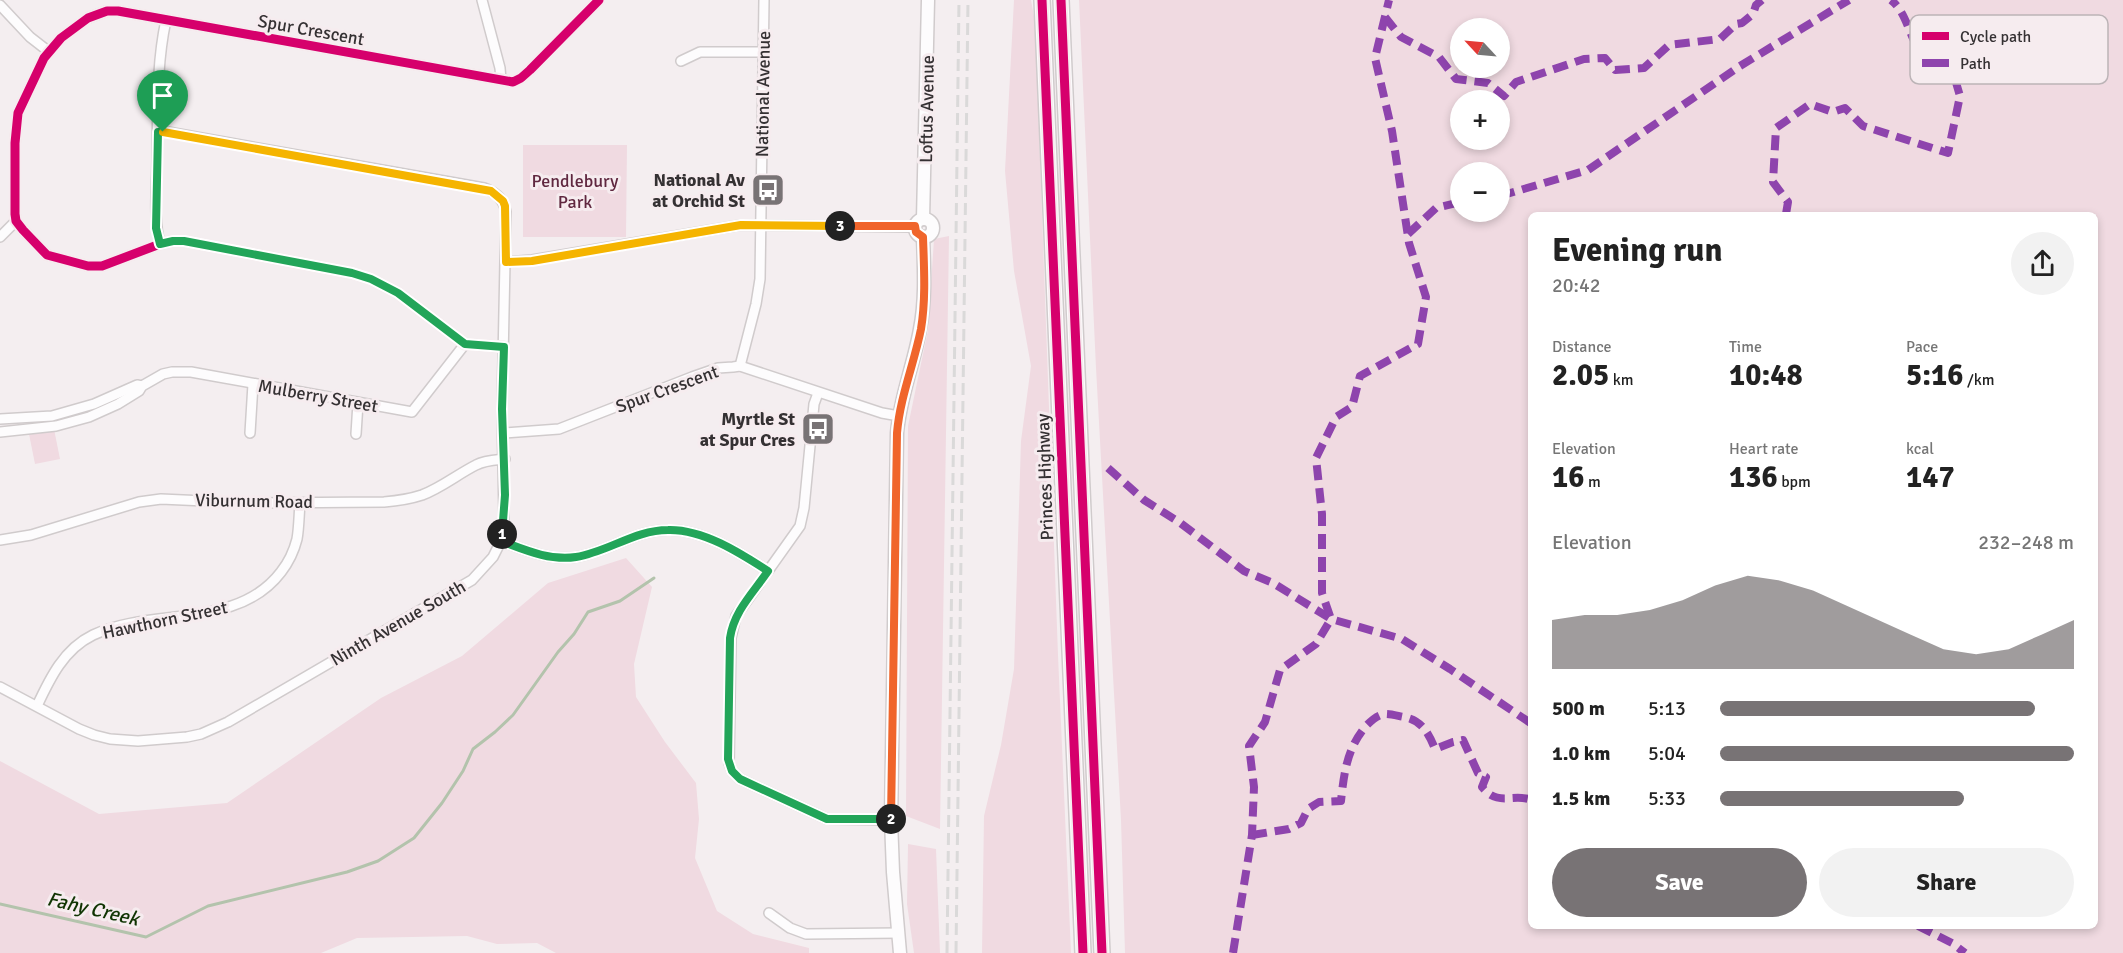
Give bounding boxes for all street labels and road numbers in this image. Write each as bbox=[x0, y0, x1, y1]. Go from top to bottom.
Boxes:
street label: Spur Crescent bbox=[256, 10, 366, 50]
street label: National Avenue bbox=[751, 31, 775, 157]
street label: Loftus Avenue bbox=[915, 55, 939, 163]
street label: Spur Crescent bbox=[613, 360, 721, 418]
street label: Mulberry Street bbox=[256, 375, 380, 417]
street label: Princes Highway bbox=[1032, 413, 1058, 541]
street label: Viburnum Road bbox=[195, 489, 313, 513]
street label: Ninth Avenue South bbox=[326, 575, 470, 671]
street label: Hawthorn Street bbox=[101, 596, 229, 644]

